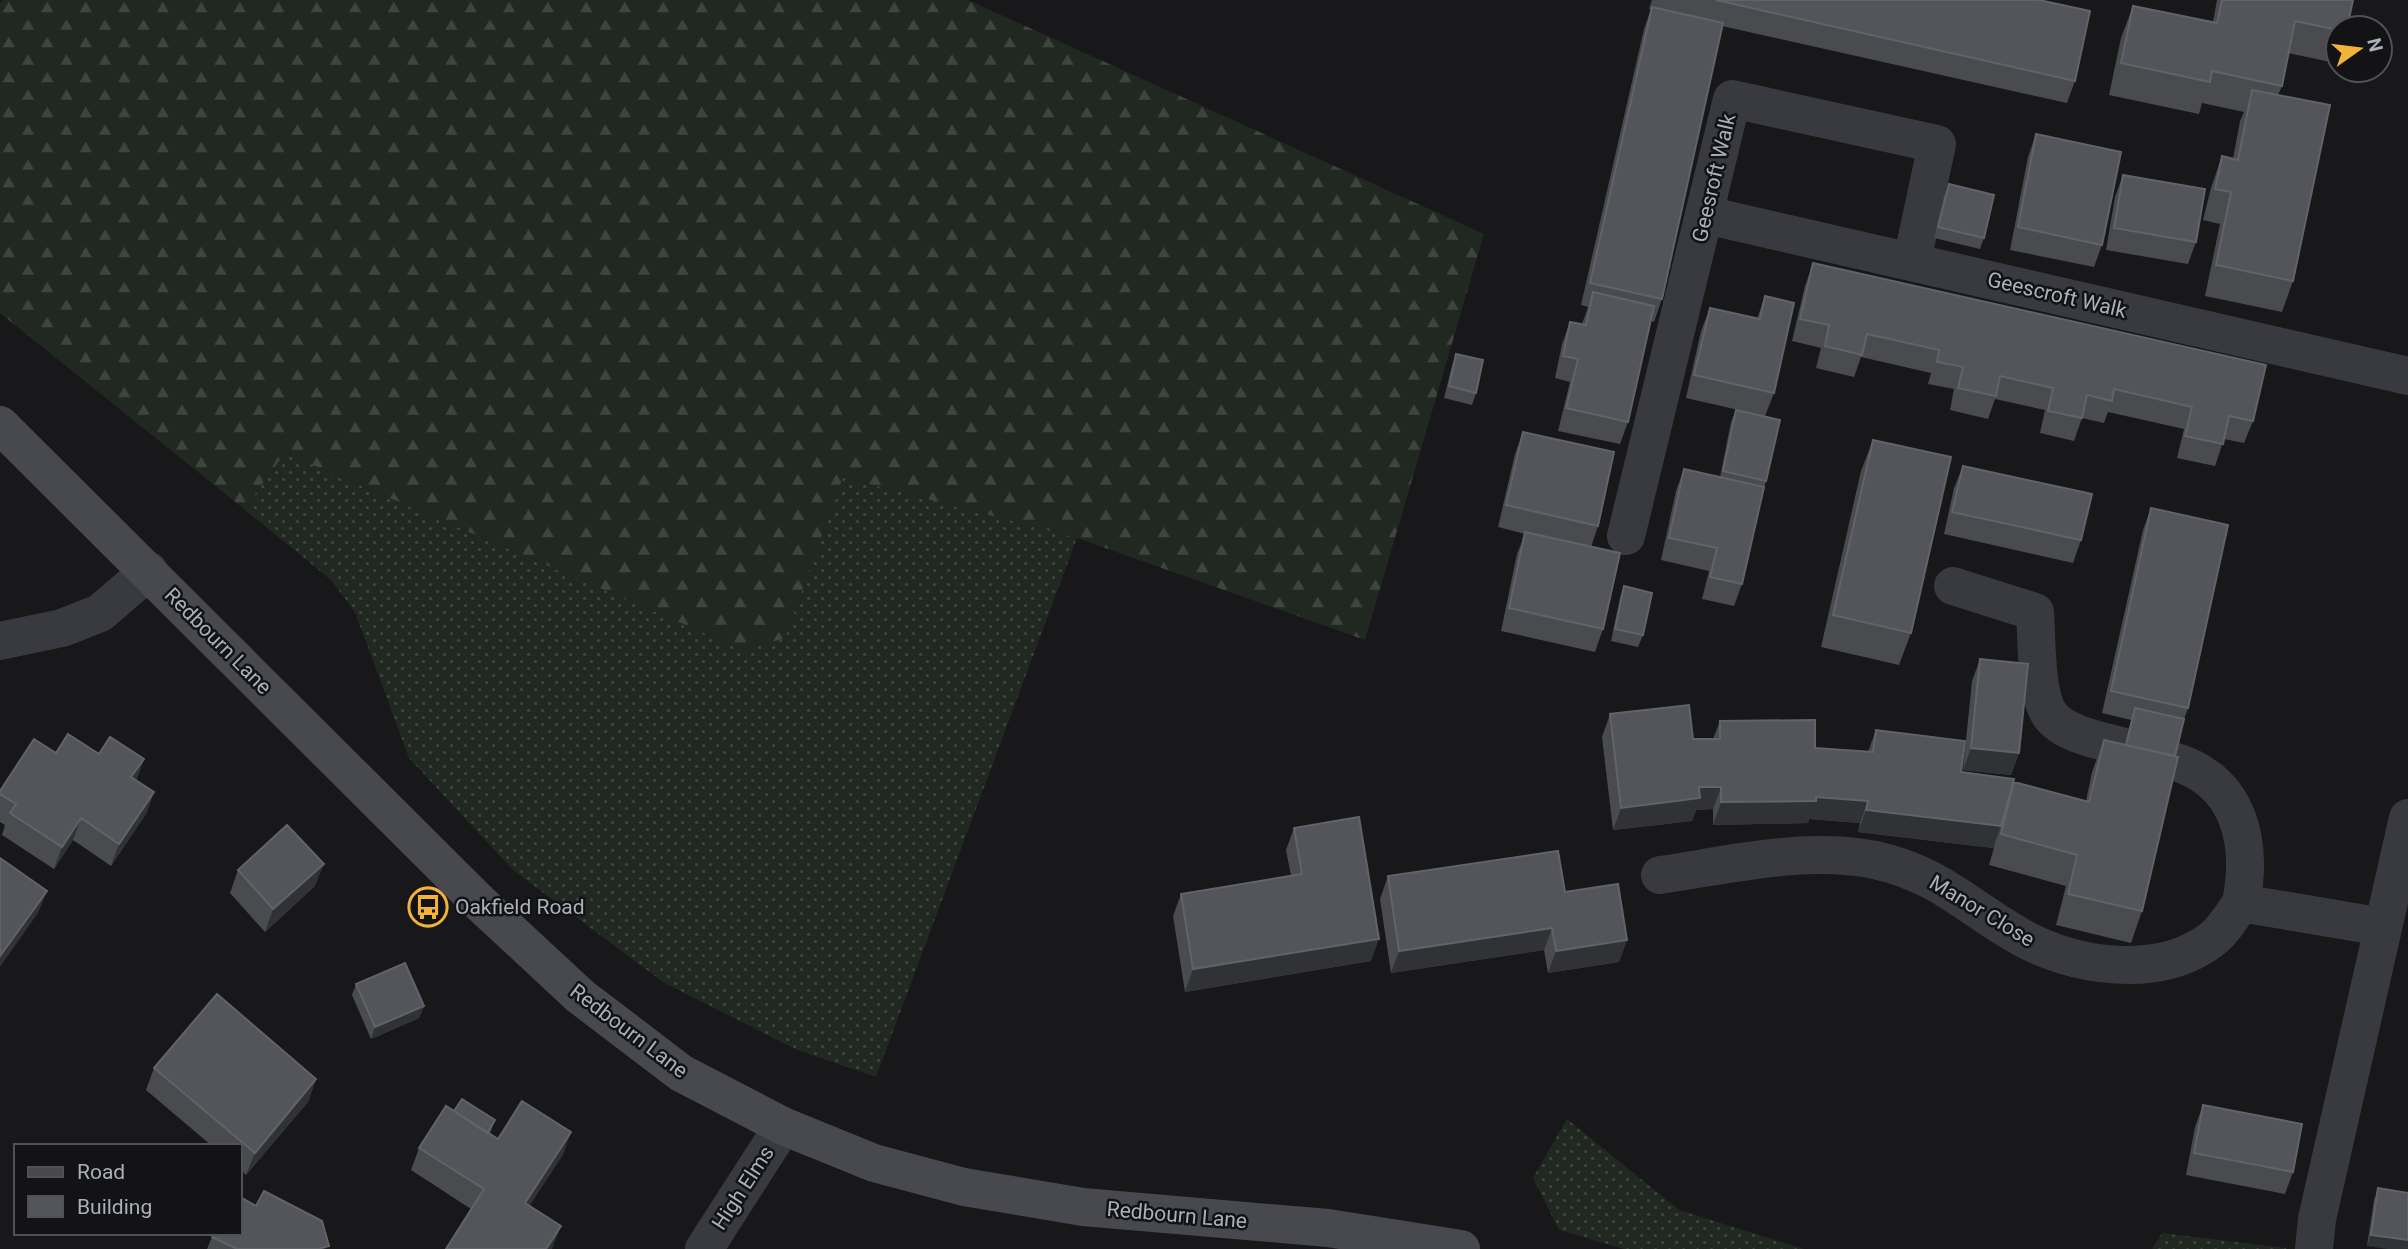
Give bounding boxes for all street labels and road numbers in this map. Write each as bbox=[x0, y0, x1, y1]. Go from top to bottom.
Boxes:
street label: Geesroft Walk bbox=[1688, 111, 1741, 245]
street label: Geescroft Walk bbox=[1985, 267, 2129, 323]
street label: Redbourn Lane bbox=[160, 583, 276, 699]
street label: Manor Close bbox=[1925, 870, 2039, 952]
street label: Redbourn Lane bbox=[566, 979, 692, 1083]
street label: High Elms bbox=[707, 1142, 779, 1234]
street label: Redbourn Lane bbox=[1106, 1197, 1248, 1233]

